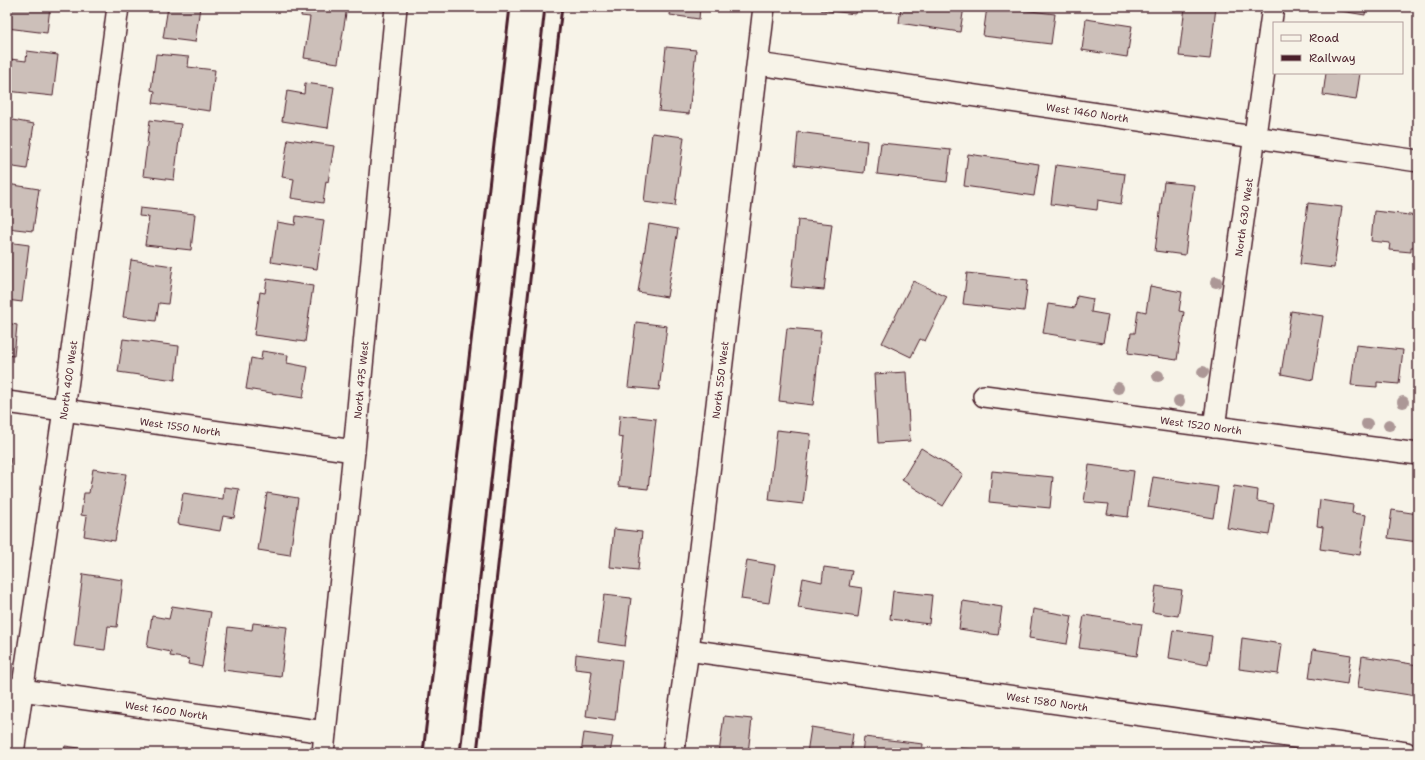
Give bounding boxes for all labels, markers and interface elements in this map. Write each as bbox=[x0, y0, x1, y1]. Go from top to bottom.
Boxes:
legend bbox=[1273, 22, 1403, 74]
text: Road bbox=[1309, 30, 1340, 46]
text: Railway bbox=[1309, 50, 1356, 66]
street label: West 1460 North bbox=[1045, 100, 1130, 125]
street label: North 630 West bbox=[1232, 177, 1256, 257]
street label: North 400 West bbox=[57, 340, 80, 421]
street label: North 475 West bbox=[351, 340, 371, 420]
street label: North 550 West bbox=[709, 341, 731, 420]
street label: West 1520 North bbox=[1159, 414, 1243, 437]
street label: West 1550 North bbox=[139, 415, 222, 439]
street label: West 1580 North bbox=[1005, 690, 1089, 714]
street label: West 1600 North bbox=[124, 698, 209, 723]

